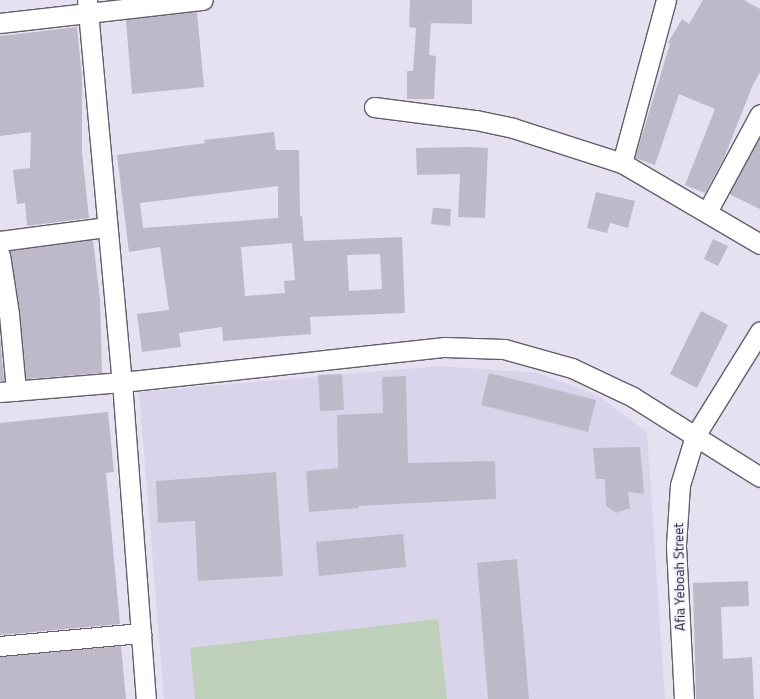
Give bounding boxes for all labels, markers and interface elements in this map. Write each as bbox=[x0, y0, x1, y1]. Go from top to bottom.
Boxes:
street label: Afia Yeboah Street bbox=[670, 523, 688, 631]

